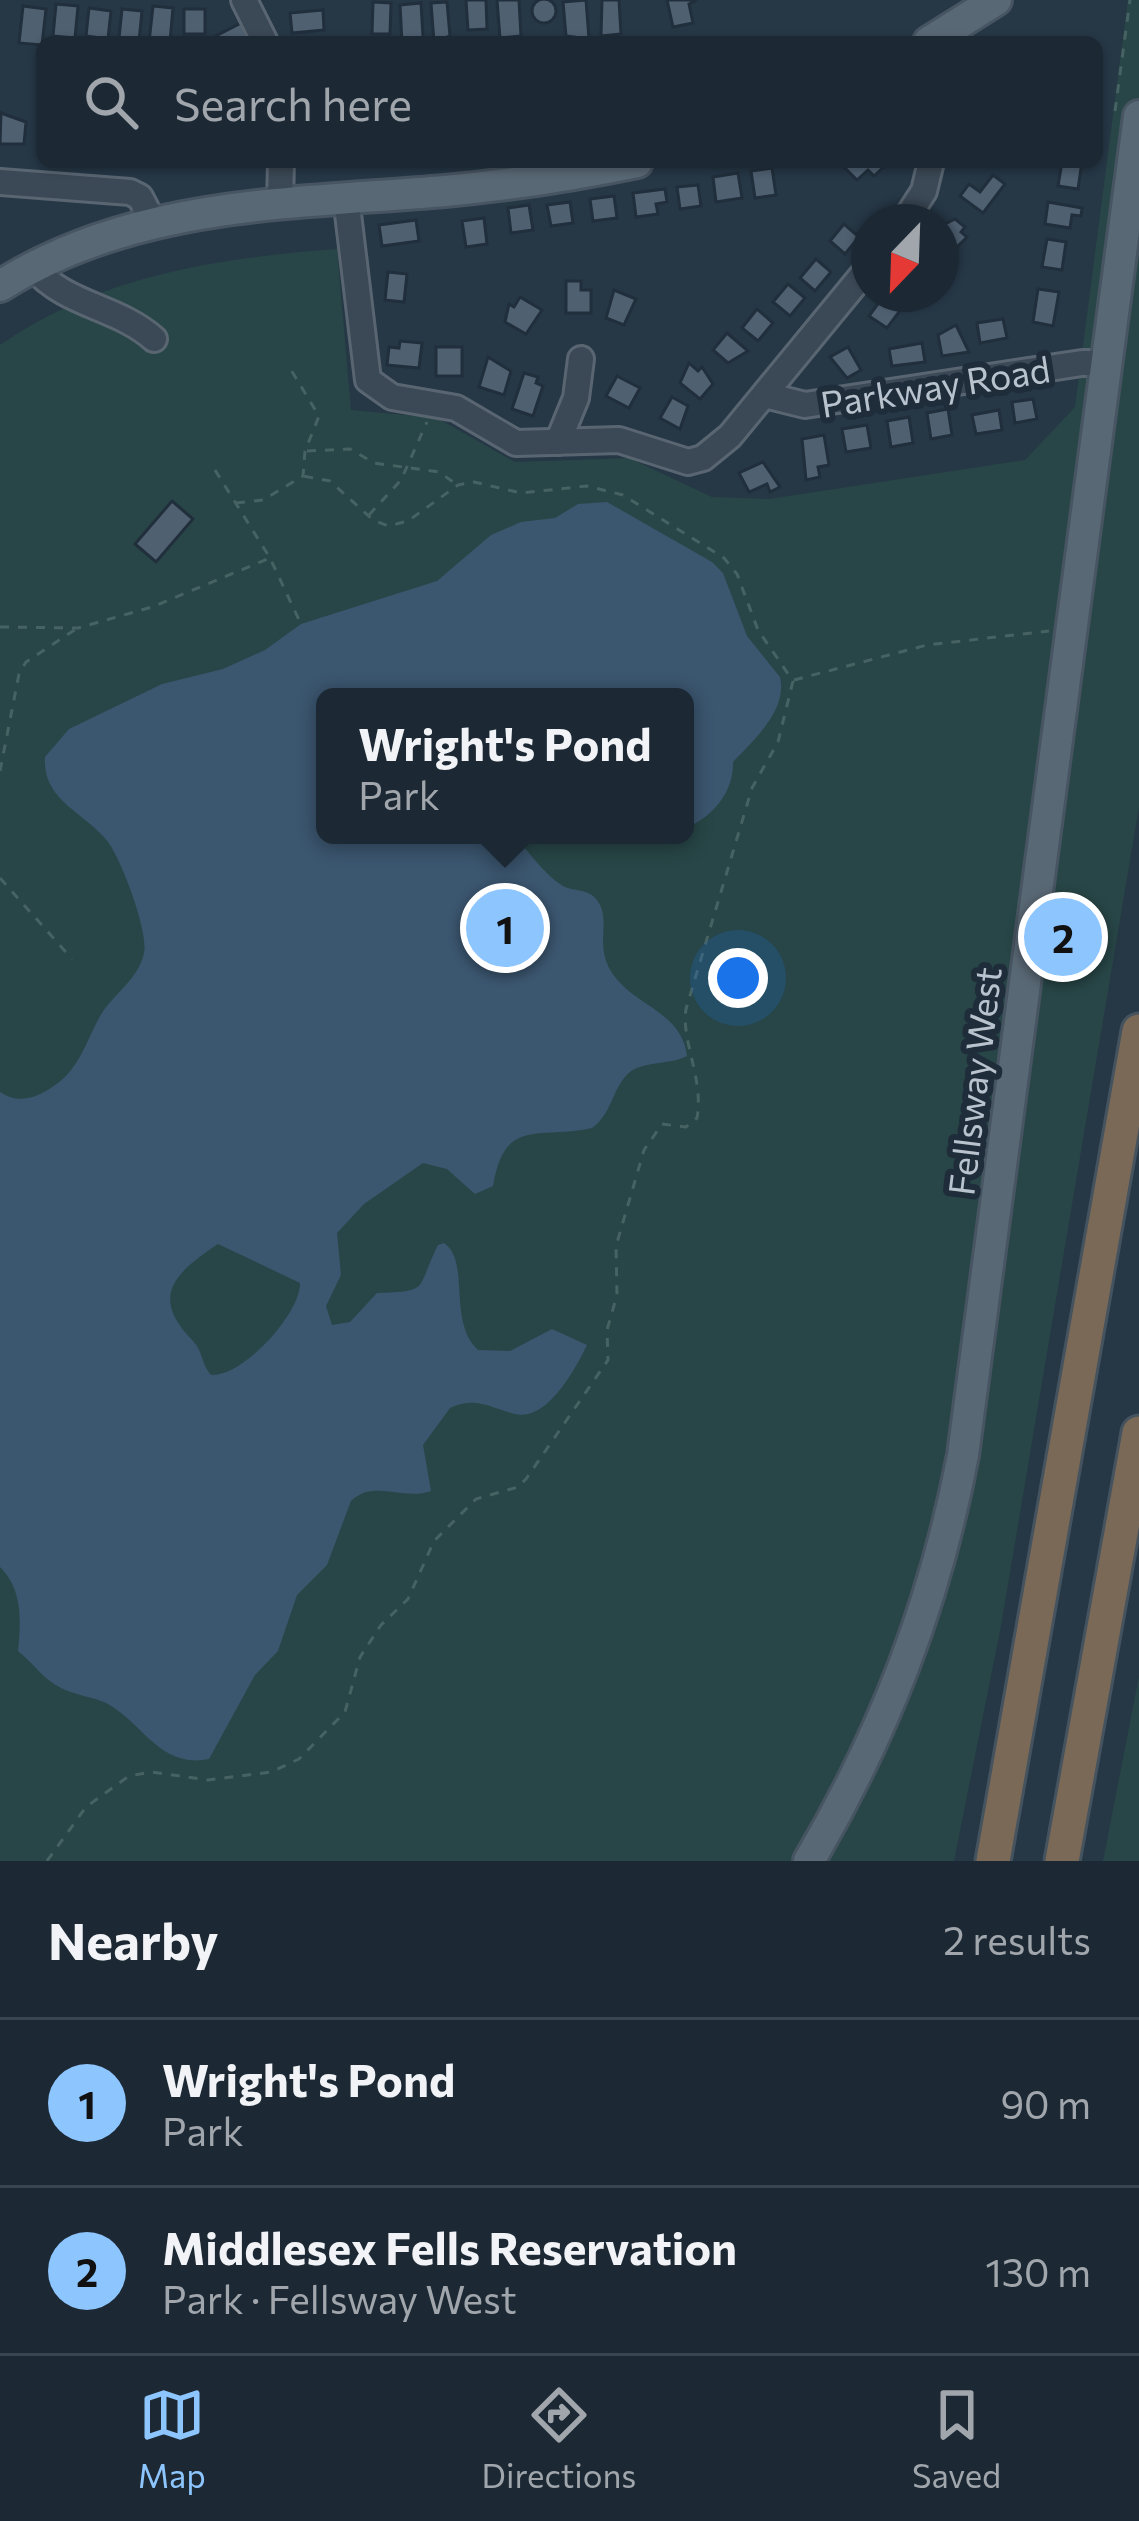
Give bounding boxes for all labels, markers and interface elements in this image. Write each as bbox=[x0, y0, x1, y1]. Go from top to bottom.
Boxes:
search box bbox=[36, 36, 1103, 168]
icon: search bbox=[78, 69, 144, 135]
text: Search here bbox=[174, 75, 412, 130]
north arrow bbox=[851, 204, 959, 312]
street label: Parkway Road bbox=[817, 345, 1053, 425]
popup bbox=[316, 688, 694, 844]
text: Wright's Pond bbox=[358, 715, 652, 770]
text: Park bbox=[358, 770, 440, 818]
pin: 1 bbox=[466, 883, 544, 973]
pin: 2 bbox=[1024, 892, 1102, 982]
your location bbox=[708, 948, 768, 1008]
street label: Fellsway West bbox=[937, 964, 1009, 1198]
text: Nearby bbox=[48, 1908, 218, 1971]
text: 2 results bbox=[943, 1915, 1091, 1963]
text: Wright's Pond bbox=[162, 2051, 455, 2106]
text: 1 bbox=[78, 2079, 96, 2127]
text: 90 m bbox=[1000, 2079, 1091, 2127]
text: Park bbox=[162, 2106, 244, 2154]
text: Middlesex Fells Reservation bbox=[162, 2219, 737, 2274]
text: 2 bbox=[76, 2247, 98, 2295]
text: 130 m bbox=[985, 2247, 1091, 2295]
text: Park · Fellsway West bbox=[162, 2274, 517, 2322]
tab: Map bbox=[138, 2382, 206, 2495]
tab: Directions bbox=[482, 2382, 636, 2495]
tab: Saved bbox=[912, 2382, 1001, 2495]

